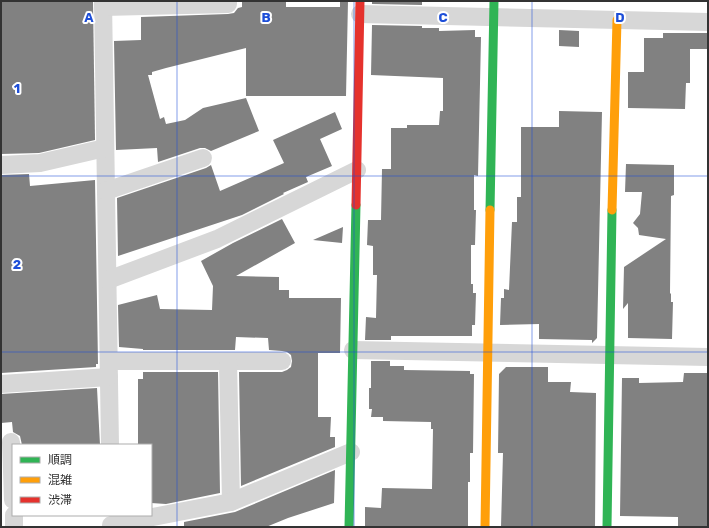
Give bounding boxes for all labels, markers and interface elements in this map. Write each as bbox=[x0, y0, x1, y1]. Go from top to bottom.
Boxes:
text: A bbox=[84, 10, 94, 25]
text: B bbox=[261, 10, 271, 25]
text: C bbox=[438, 10, 448, 25]
text: D bbox=[615, 10, 625, 25]
text: 1 bbox=[14, 81, 20, 96]
text: 2 bbox=[13, 257, 21, 272]
legend bbox=[12, 444, 152, 516]
text: 順調 bbox=[48, 453, 72, 467]
text: 混雑 bbox=[48, 473, 72, 487]
text: 渋滞 bbox=[48, 493, 72, 507]

